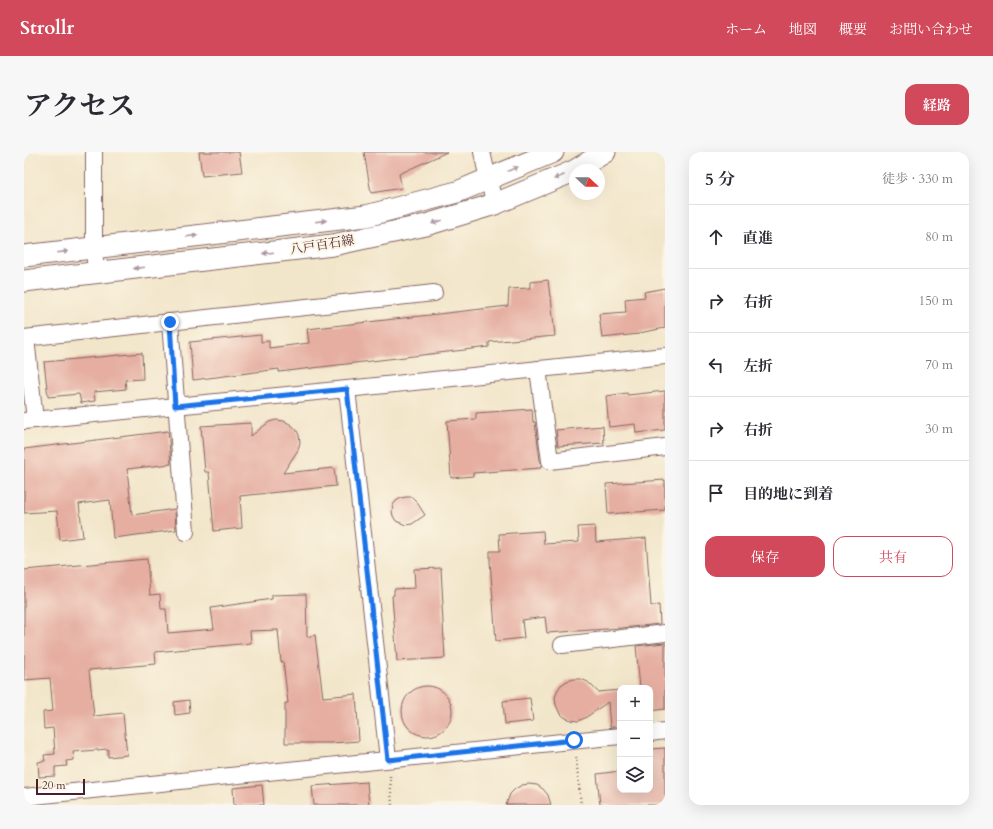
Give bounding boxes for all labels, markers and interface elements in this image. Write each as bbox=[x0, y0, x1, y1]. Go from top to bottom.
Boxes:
text: Strollr bbox=[20, 15, 74, 41]
text: ホーム bbox=[725, 20, 767, 39]
text: 地図 bbox=[789, 20, 817, 39]
text: 概要 bbox=[839, 20, 867, 39]
text: お問い合わせ bbox=[889, 20, 973, 39]
button: 経路 bbox=[905, 84, 969, 125]
text: アクセス bbox=[24, 87, 135, 125]
north arrow bbox=[569, 164, 605, 200]
one-way arrow bbox=[507, 166, 518, 172]
text: 5 分 bbox=[705, 168, 735, 191]
text: 徒歩 · 330 m bbox=[882, 170, 953, 188]
one-way arrow bbox=[553, 174, 564, 180]
one-way arrow bbox=[315, 218, 327, 224]
one-way arrow bbox=[430, 219, 442, 225]
icon: ahead bbox=[705, 226, 727, 248]
text: 直進 bbox=[743, 228, 773, 248]
text: 80 m bbox=[925, 228, 953, 246]
street label: 八戸百石線 bbox=[288, 231, 356, 259]
one-way arrow bbox=[186, 233, 198, 240]
one-way arrow bbox=[57, 248, 69, 255]
one-way arrow bbox=[262, 249, 274, 256]
one-way arrow bbox=[133, 265, 145, 271]
icon: right bbox=[705, 290, 727, 312]
text: 右折 bbox=[743, 292, 773, 312]
text: 150 m bbox=[919, 292, 953, 310]
route end bbox=[161, 313, 179, 331]
icon: left bbox=[705, 354, 727, 376]
text: 左折 bbox=[743, 356, 773, 376]
text: 70 m bbox=[925, 356, 953, 374]
icon: right bbox=[705, 418, 727, 440]
text: 右折 bbox=[743, 420, 773, 440]
text: 30 m bbox=[925, 420, 953, 438]
icon: arrive bbox=[705, 482, 727, 504]
text: 目的地に到着 bbox=[743, 484, 833, 504]
button: 保存 bbox=[705, 536, 825, 577]
button: 共有 bbox=[833, 536, 953, 577]
map controls bbox=[617, 685, 653, 793]
button: + bbox=[617, 685, 653, 721]
button: − bbox=[617, 721, 653, 757]
route start bbox=[565, 731, 583, 749]
button: layers bbox=[617, 757, 653, 793]
scale bar bbox=[36, 777, 85, 796]
text: 20 m bbox=[42, 778, 66, 793]

